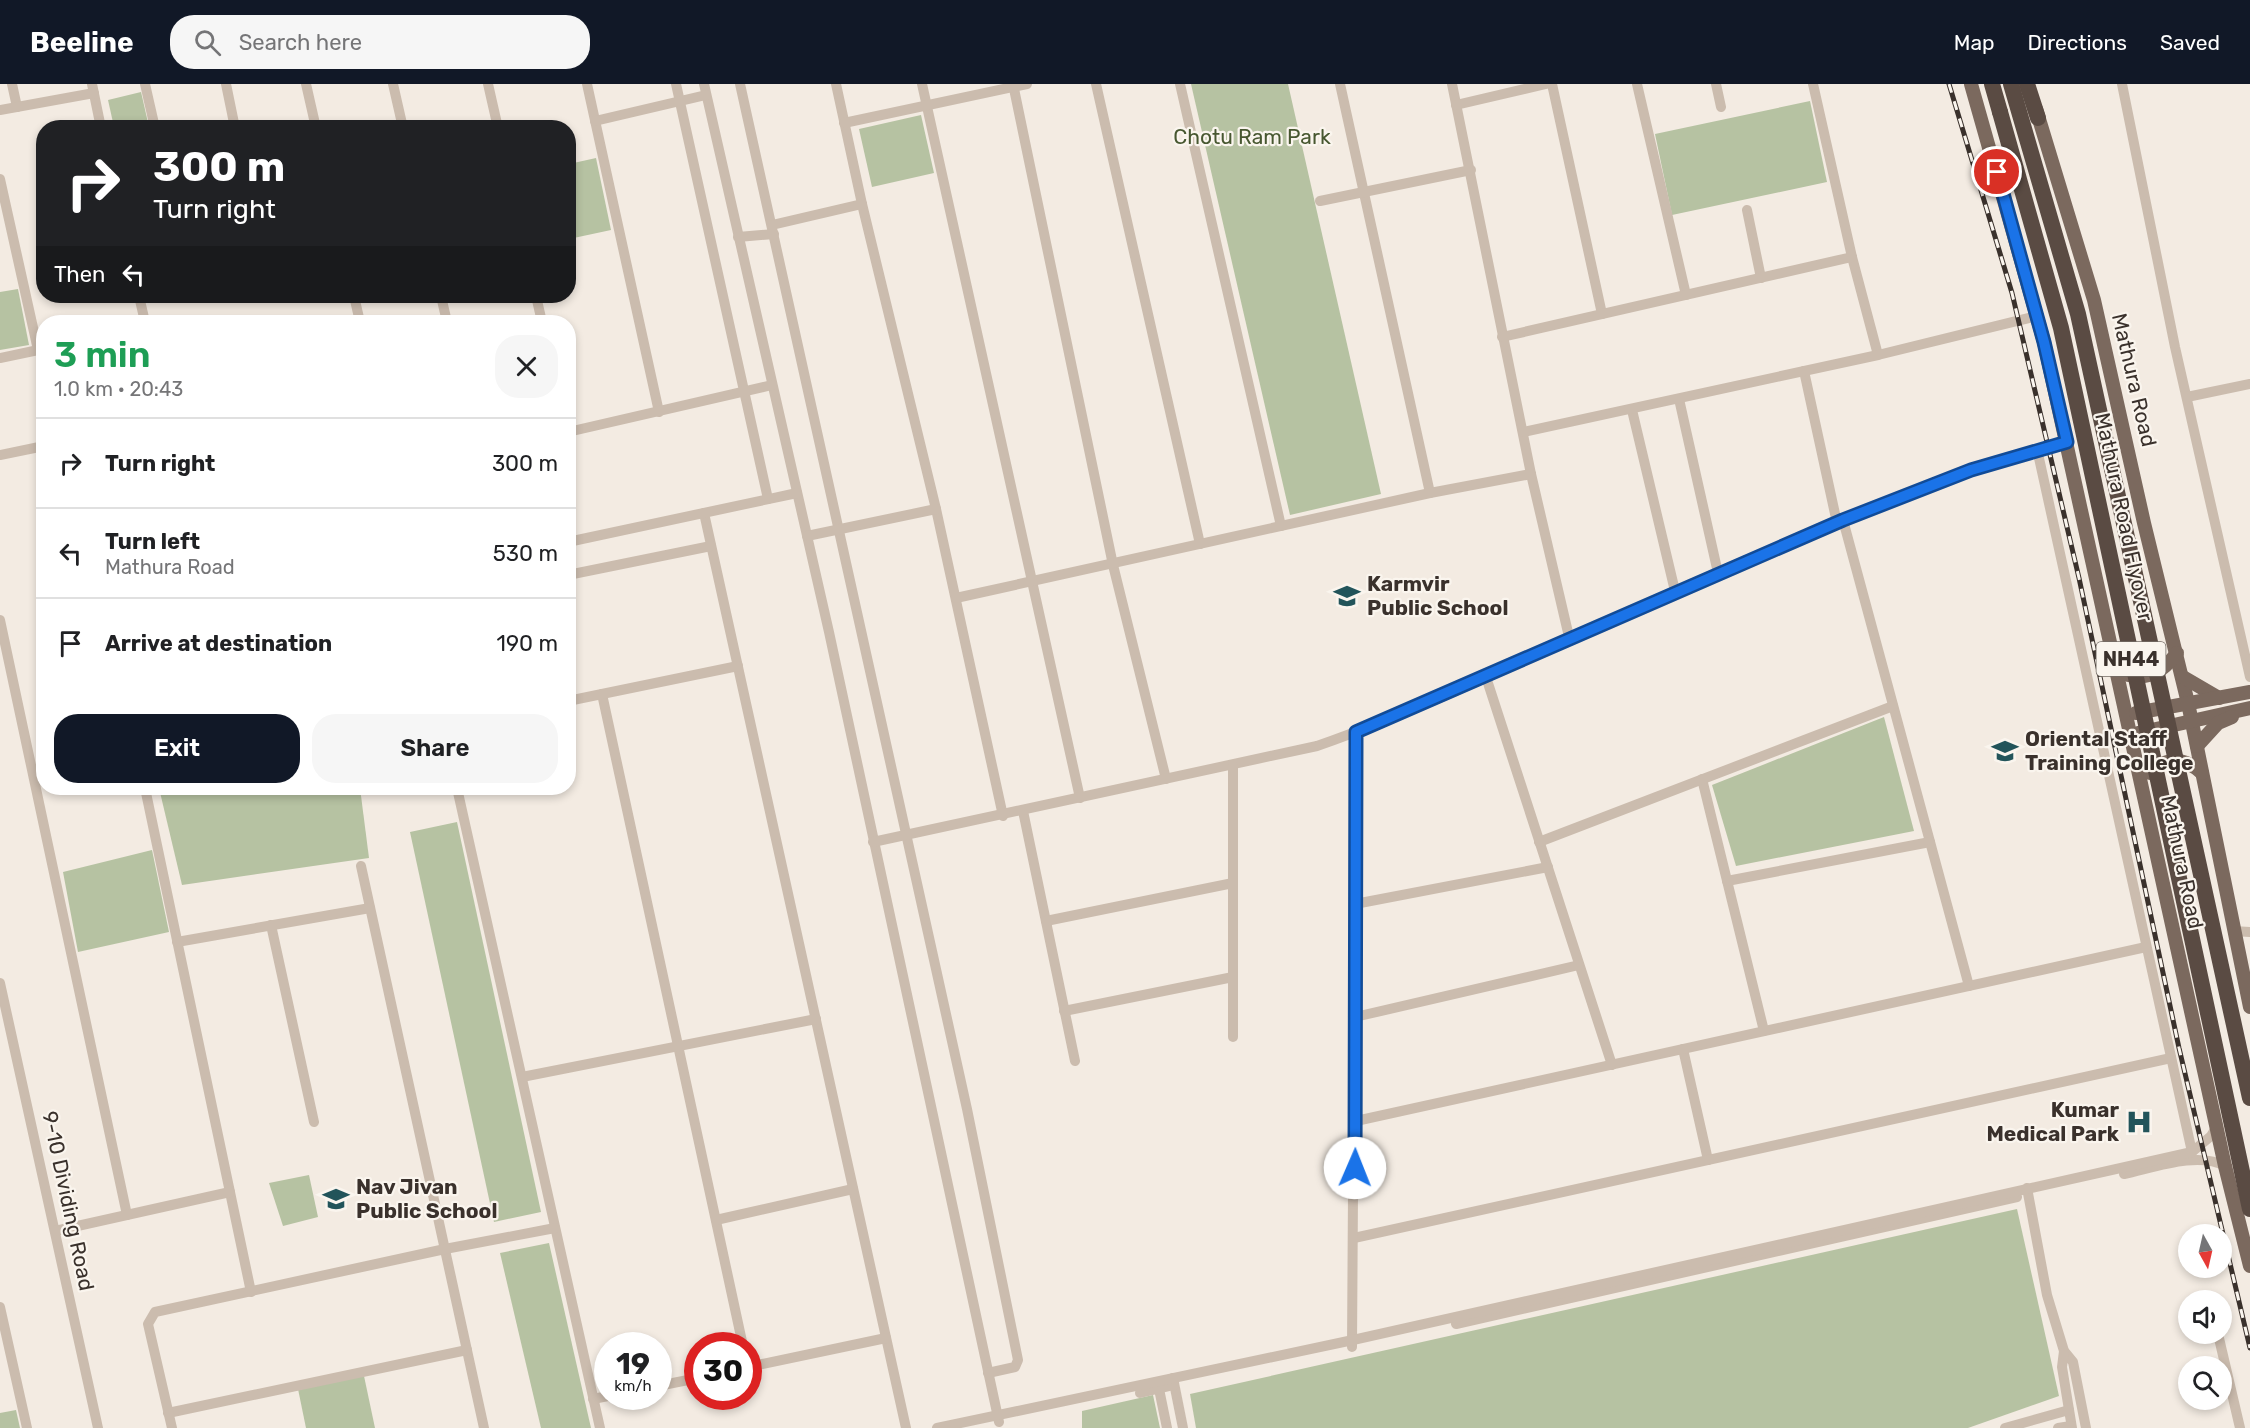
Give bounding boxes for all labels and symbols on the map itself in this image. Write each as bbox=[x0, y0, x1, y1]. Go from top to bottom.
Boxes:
park label: Chotu Ram Park bbox=[1173, 124, 1331, 149]
pin bbox=[1971, 146, 2022, 197]
street label: Mathura Road bbox=[2107, 311, 2162, 449]
street label: Mathura Road Flyover bbox=[2090, 410, 2159, 623]
place label: Karmvir Public School bbox=[1367, 571, 1508, 620]
school or university icon: Karmvir Public School bbox=[1332, 581, 1362, 611]
road number: NH44 bbox=[2096, 642, 2166, 676]
place label: Oriental Staff Training College bbox=[2025, 726, 2194, 775]
school or university icon: Oriental Staff Training College bbox=[1990, 736, 2020, 766]
street label: Mathura Road bbox=[2156, 793, 2209, 931]
place label: Kumar Medical Park bbox=[1986, 1097, 2120, 1146]
hospital icon: Kumar Medical Park bbox=[2124, 1107, 2154, 1137]
street label: 9-10 Dividing Road bbox=[37, 1109, 100, 1293]
position arrow bbox=[1323, 1136, 1387, 1200]
place label: Nav Jivan Public School bbox=[356, 1174, 497, 1223]
school or university icon: Nav Jivan Public School bbox=[321, 1184, 351, 1214]
north arrow bbox=[2178, 1224, 2232, 1278]
speed limit sign: 30 bbox=[684, 1332, 762, 1410]

